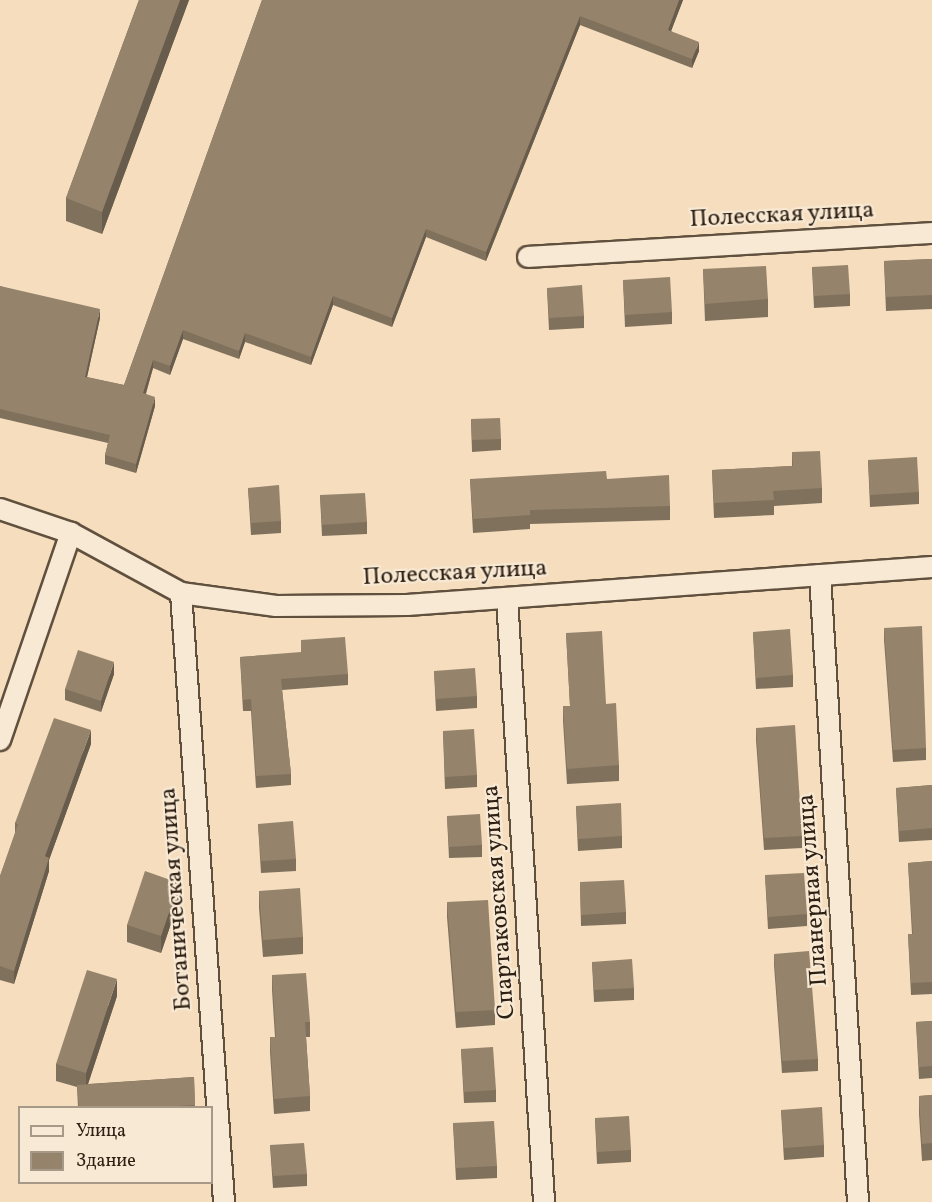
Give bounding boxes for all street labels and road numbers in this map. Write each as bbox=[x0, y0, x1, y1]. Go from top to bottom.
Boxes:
street label: Полесская улица bbox=[689, 197, 875, 235]
street label: Полесская улица bbox=[362, 555, 548, 593]
street label: Спартаковская улица bbox=[477, 784, 523, 1020]
street label: Ботаническая улица bbox=[155, 786, 199, 1012]
street label: Планерная улица bbox=[793, 793, 835, 987]

